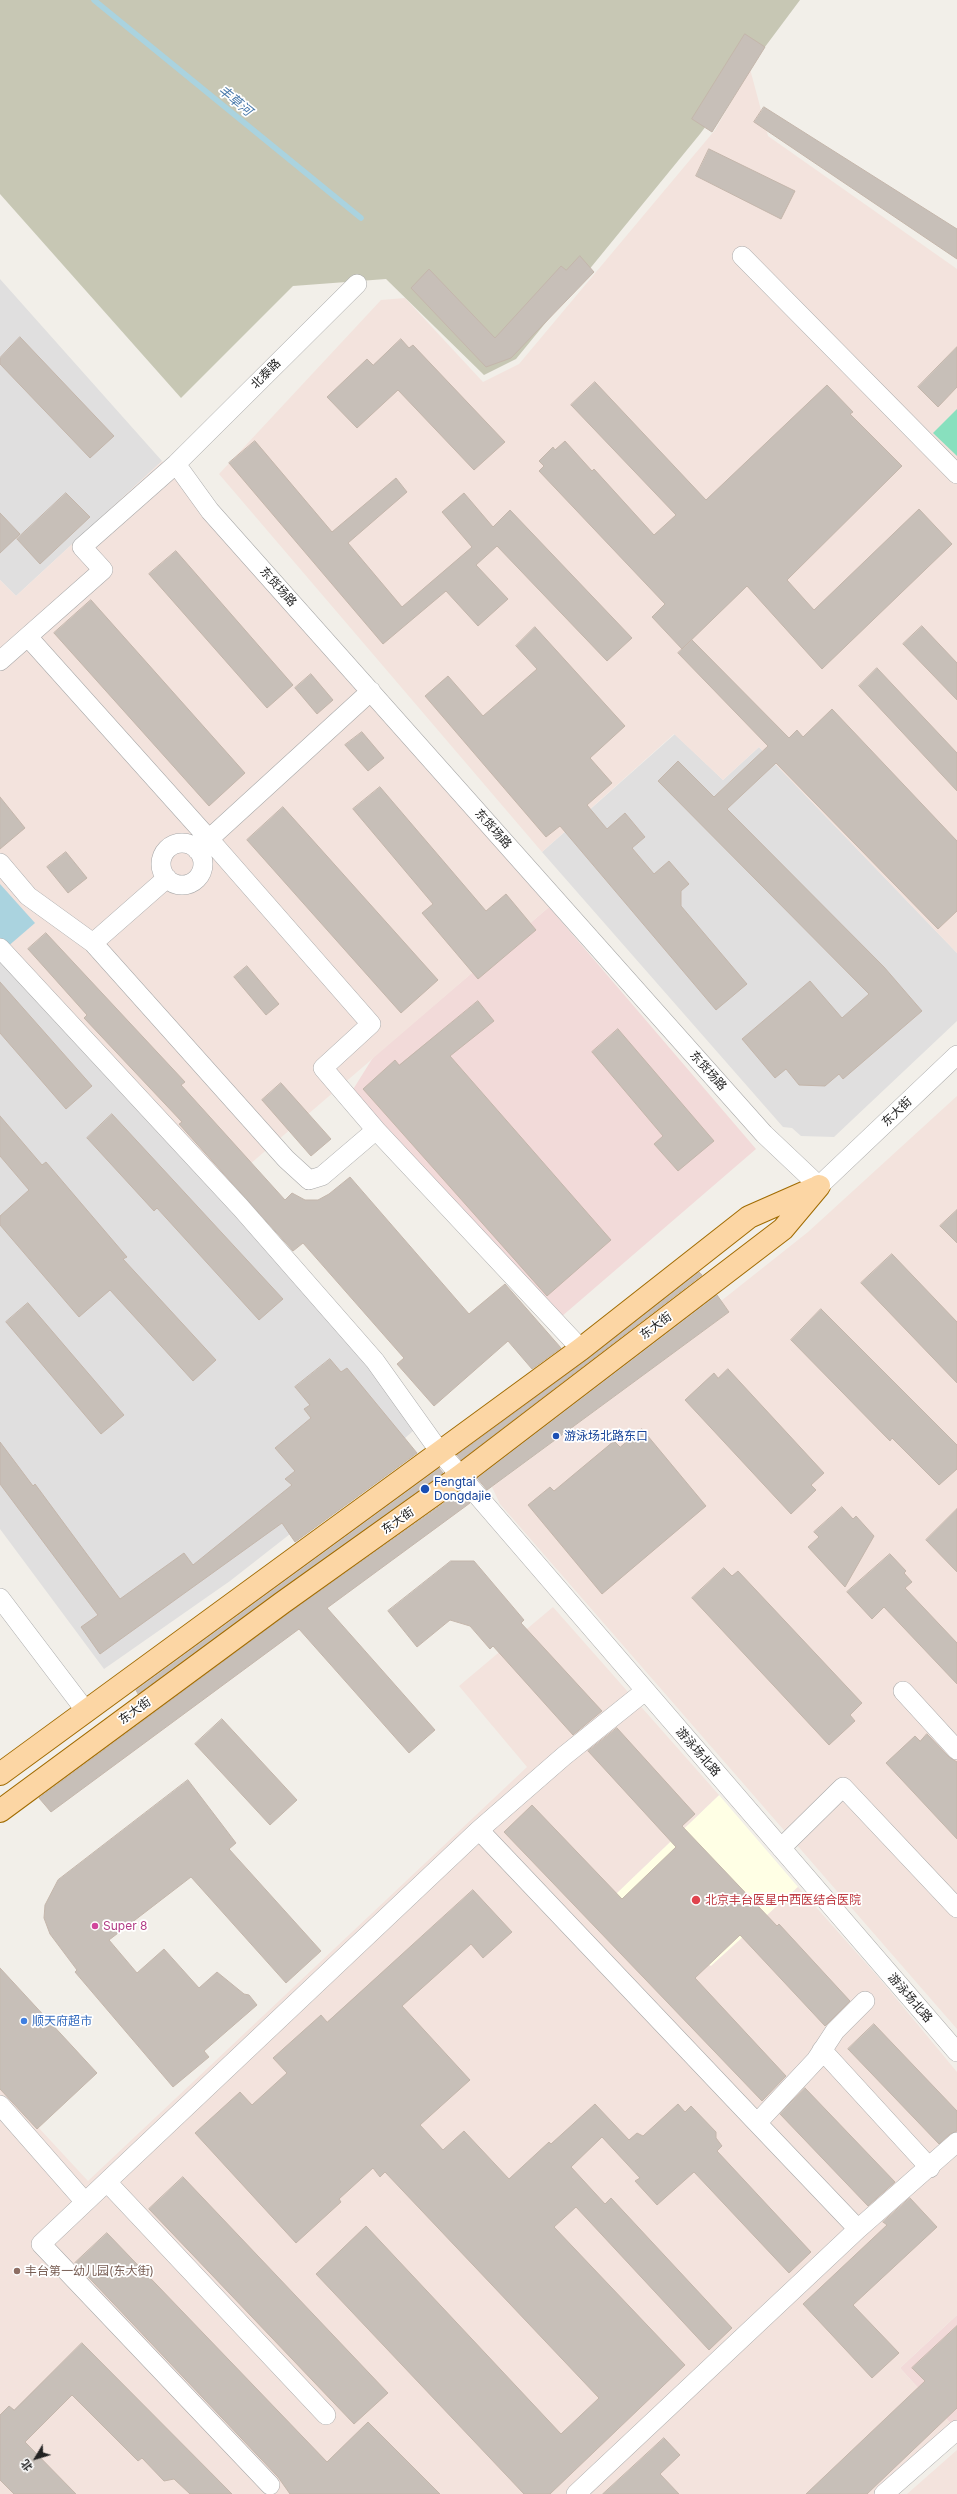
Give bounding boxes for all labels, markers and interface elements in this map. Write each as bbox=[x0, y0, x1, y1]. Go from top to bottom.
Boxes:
water label: 丰草河 bbox=[215, 83, 255, 119]
street label: 北泰路 bbox=[248, 356, 284, 392]
street label: 东货场路 bbox=[257, 564, 299, 610]
street label: 东货场路 bbox=[472, 806, 514, 852]
street label: 东货场路 bbox=[687, 1048, 729, 1094]
street label: 东大街 bbox=[879, 1094, 915, 1130]
street label: 东大街 bbox=[637, 1309, 675, 1343]
place label: 游泳场北路东口 bbox=[564, 1429, 648, 1443]
marker: 游泳场北路东口 bbox=[551, 1431, 561, 1441]
place label: Fengtai Dongdajie bbox=[434, 1475, 491, 1503]
marker: Fengtai Dongdajie bbox=[419, 1483, 431, 1495]
street label: 东大街 bbox=[379, 1505, 417, 1537]
street label: 东大街 bbox=[116, 1695, 154, 1727]
street label: 游泳场北路 bbox=[673, 1725, 723, 1779]
place label: 北京丰台医星中西医结合医院 bbox=[705, 1893, 861, 1907]
marker: 北京丰台医星中西医结合医院 bbox=[690, 1894, 702, 1906]
place label: Super 8 bbox=[103, 1919, 147, 1933]
marker: Super 8 bbox=[90, 1921, 100, 1931]
street label: 游泳场北路 bbox=[885, 1971, 935, 2025]
place label: 顺天府超市 bbox=[32, 2014, 92, 2028]
marker: 顺天府超市 bbox=[19, 2016, 29, 2026]
place label: 丰台第一幼儿园(东大街) bbox=[25, 2264, 154, 2278]
marker: 丰台第一幼儿园(东大街) bbox=[12, 2266, 22, 2276]
north arrow bbox=[16, 2438, 56, 2478]
text: 北 bbox=[18, 2457, 35, 2474]

